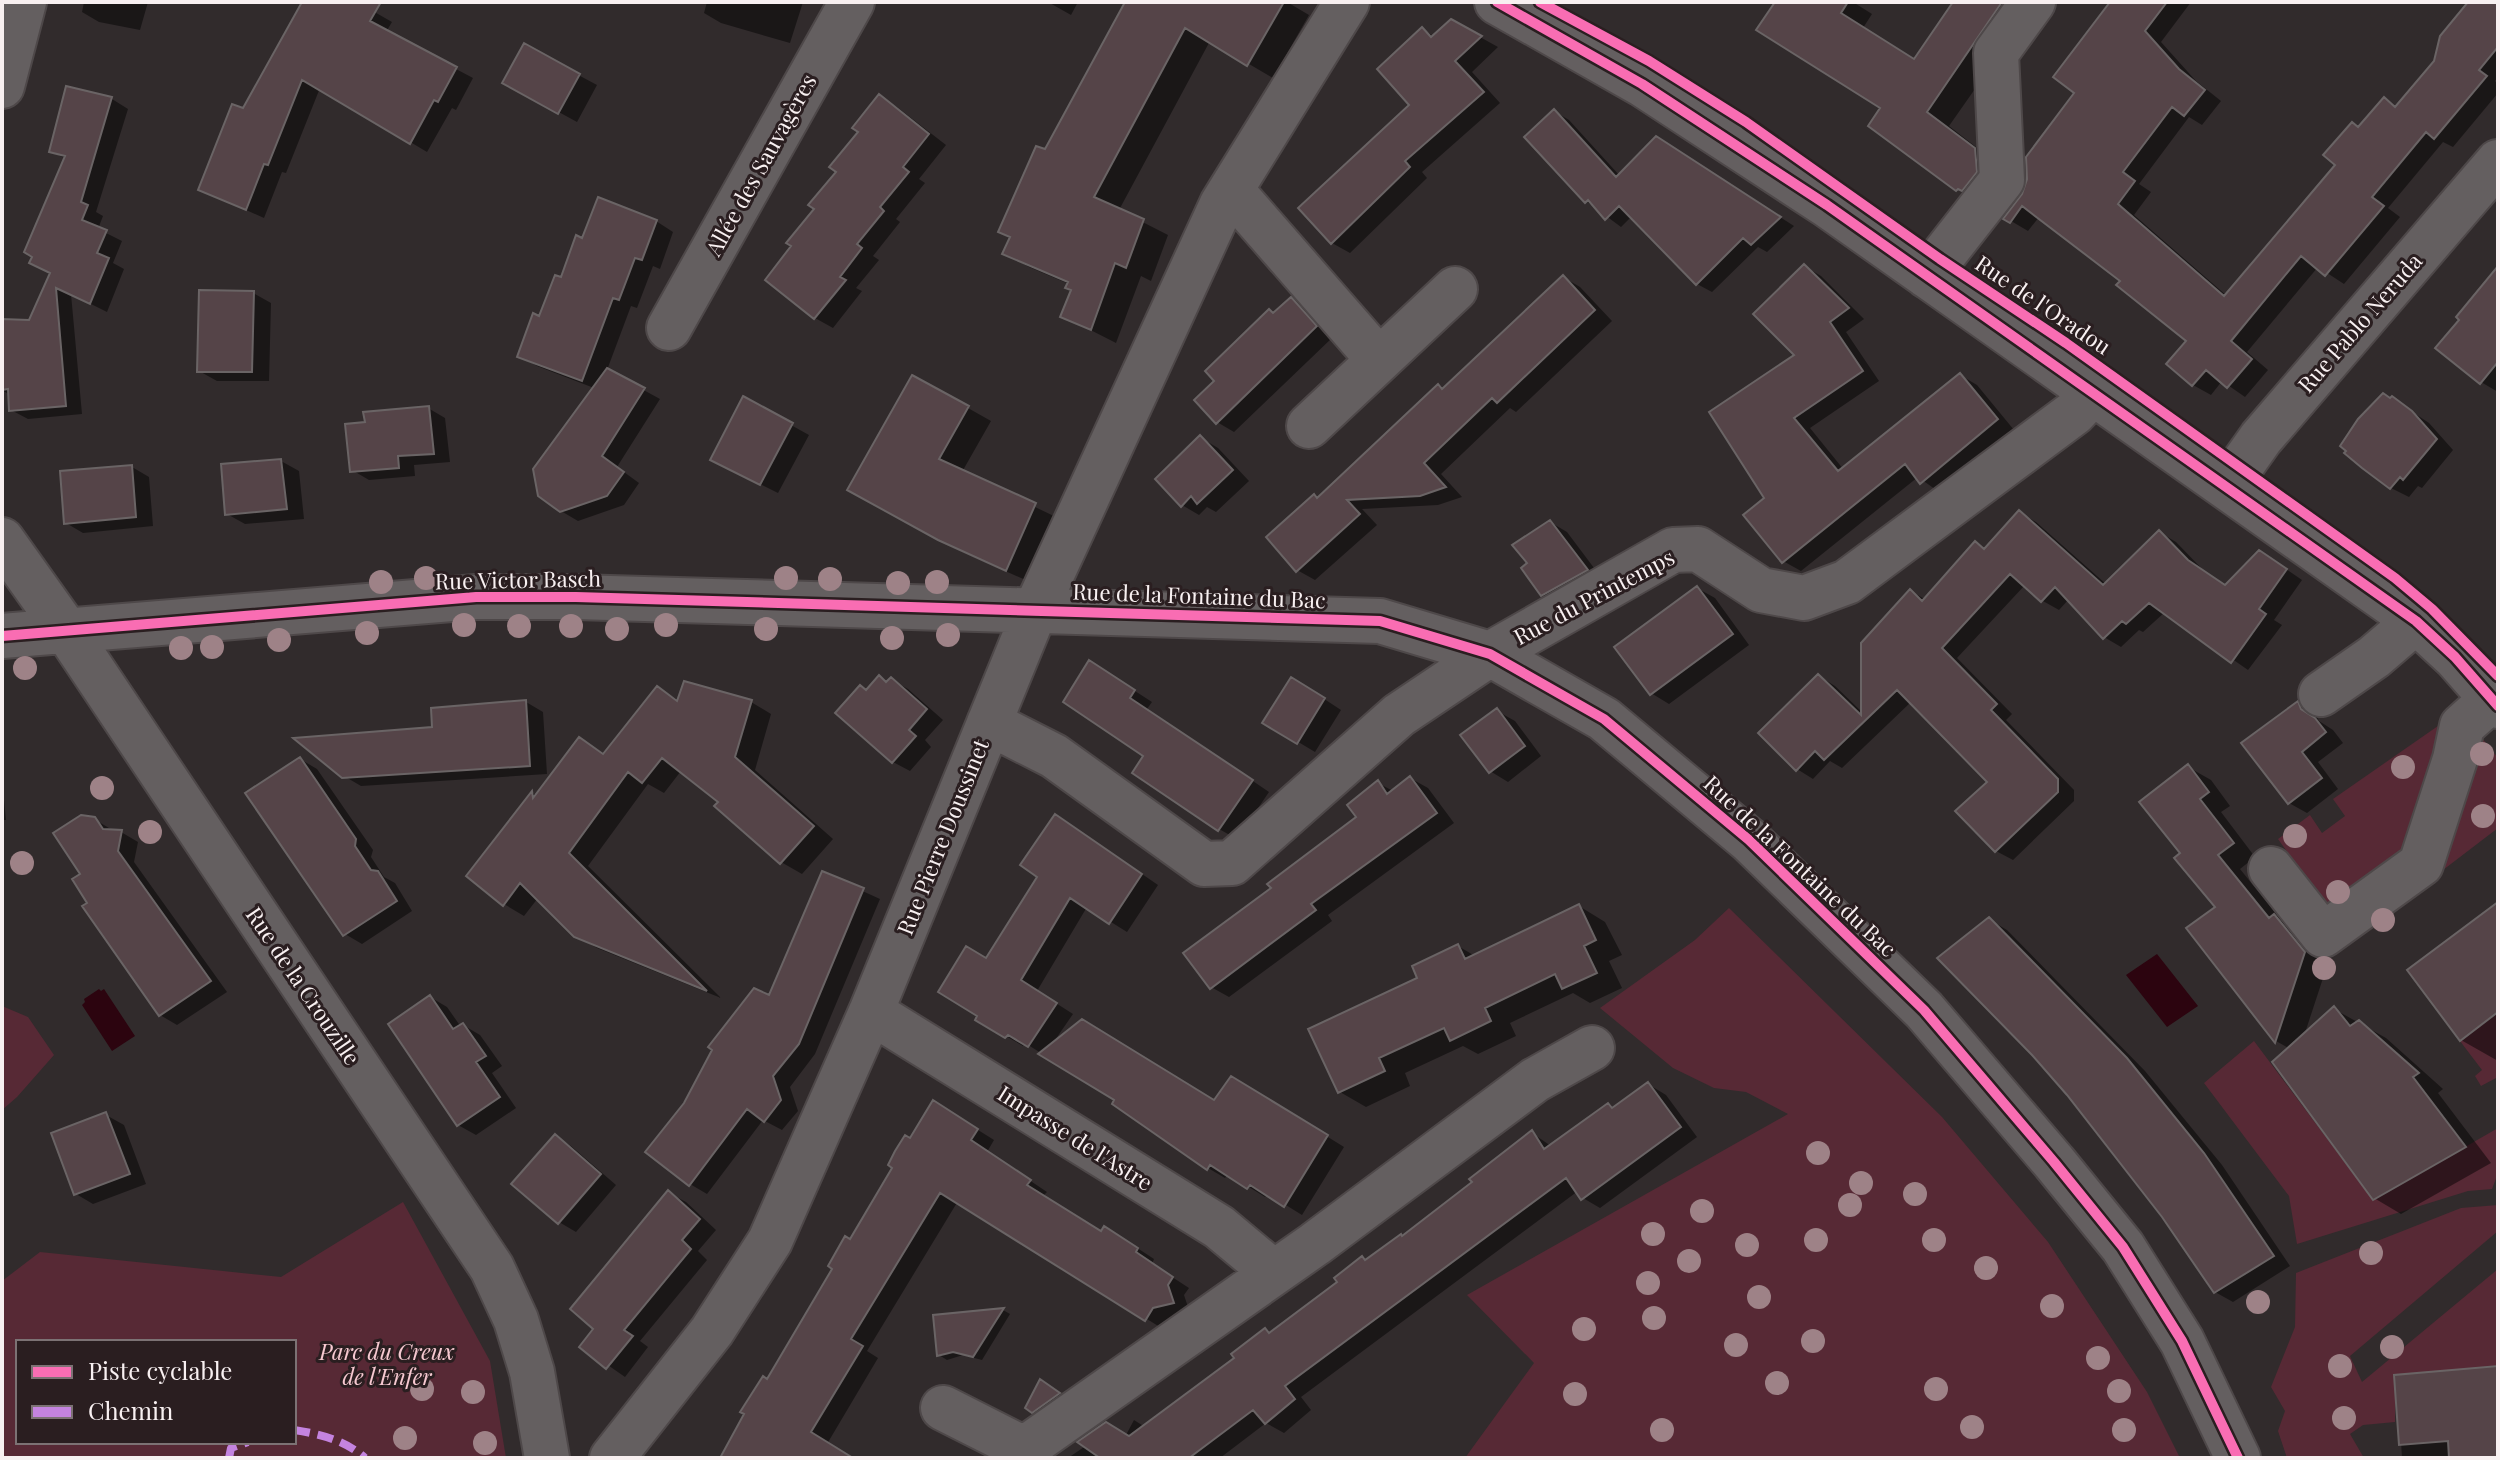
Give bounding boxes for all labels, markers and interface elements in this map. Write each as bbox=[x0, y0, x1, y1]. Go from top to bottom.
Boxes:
street label: Allée des Sauvagères bbox=[697, 68, 823, 262]
street label: Rue Pablo Neruda bbox=[2290, 246, 2428, 398]
street label: Rue de l'Oradou bbox=[1970, 248, 2117, 361]
street label: Rue du Printemps bbox=[1508, 541, 1679, 651]
street label: Rue Victor Basch bbox=[435, 563, 601, 595]
street label: Rue de la Fontaine du Bac bbox=[1072, 576, 1326, 614]
street label: Rue Pierre Doussinet bbox=[889, 733, 996, 939]
street label: Rue de la Fontaine du Bac bbox=[1698, 768, 1904, 963]
street label: Rue de la Crouzille bbox=[240, 901, 368, 1070]
street label: Impasse de l'Astre bbox=[993, 1078, 1159, 1197]
park label: Parc du Creux de l'Enfer bbox=[318, 1336, 455, 1391]
legend bbox=[16, 1340, 296, 1444]
text: Piste cyclable bbox=[88, 1354, 232, 1386]
text: Chemin bbox=[88, 1394, 173, 1426]

